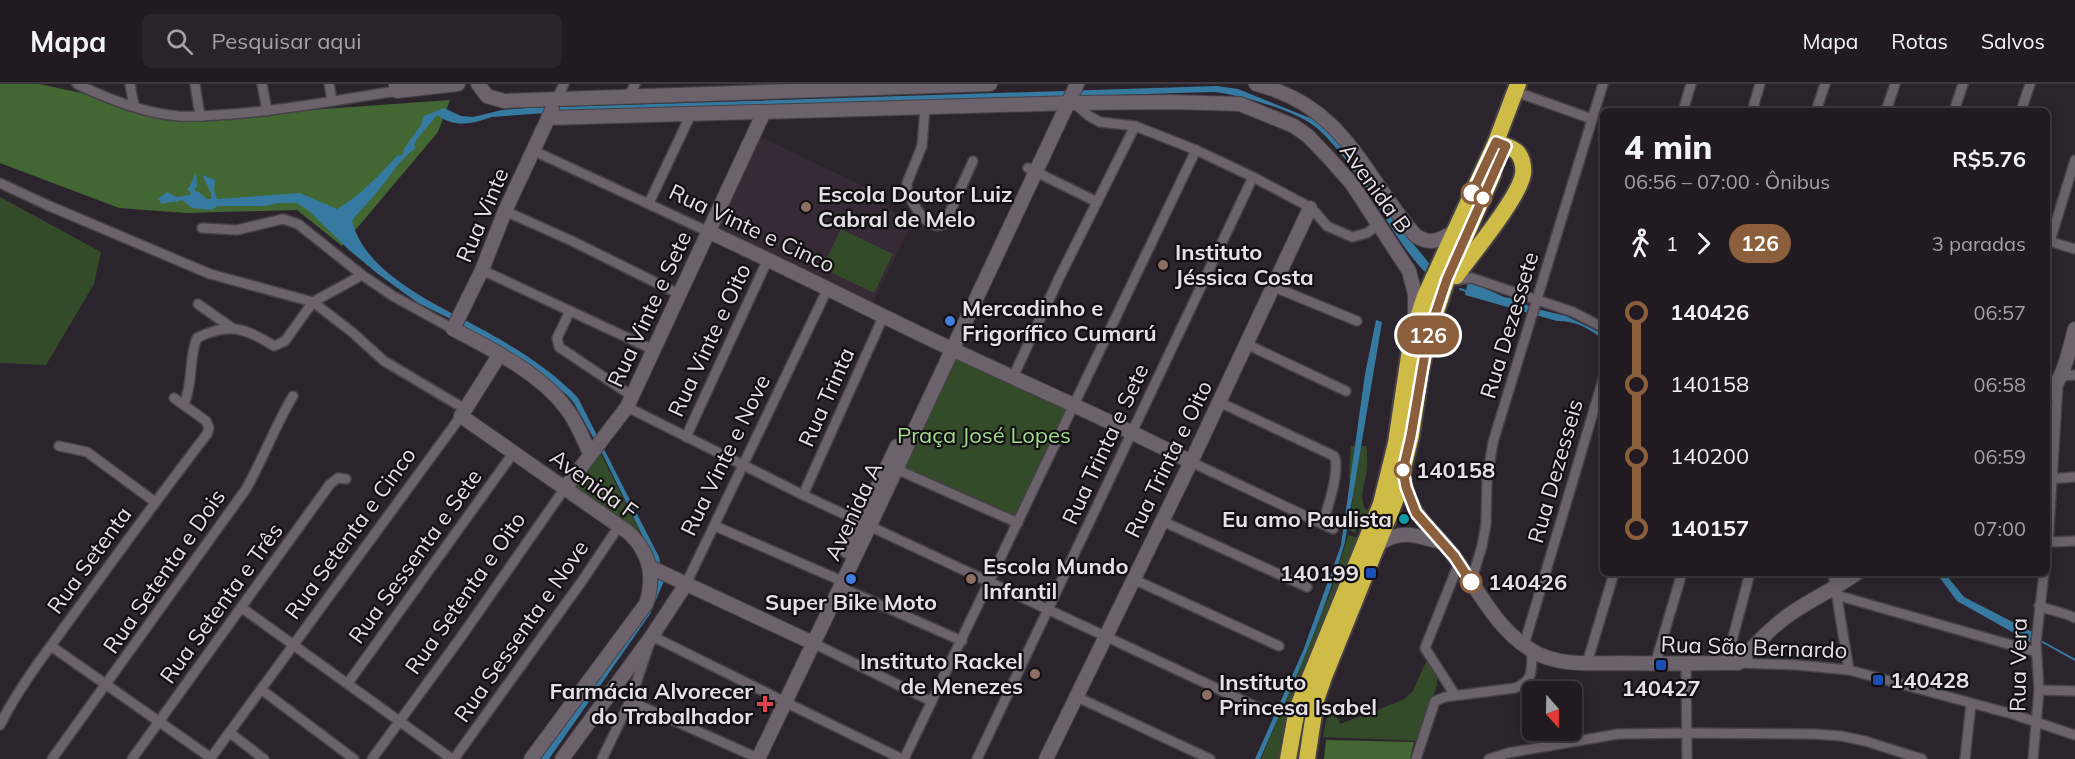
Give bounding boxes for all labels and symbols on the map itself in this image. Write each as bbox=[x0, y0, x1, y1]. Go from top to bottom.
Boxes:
street label: Avenida B bbox=[1334, 138, 1418, 238]
street label: Rua Vinte bbox=[450, 164, 514, 266]
street label: Rua Vinte e Cinco bbox=[665, 177, 839, 279]
place label: Escola Doutor Luiz Cabral de Melo bbox=[818, 180, 1013, 233]
unlabelled marker bbox=[1461, 182, 1483, 204]
unlabelled marker bbox=[1474, 189, 1492, 207]
marker: Escola Doutor Luiz Cabral de Melo bbox=[799, 200, 813, 214]
street label: Rua Vinte e Sete bbox=[601, 227, 697, 391]
place label: Instituto Jéssica Costa bbox=[1175, 238, 1314, 291]
street label: Rua Dezessete bbox=[1473, 248, 1545, 402]
marker: Instituto Jéssica Costa bbox=[1156, 258, 1170, 272]
street label: Rua Vinte e Oito bbox=[661, 259, 757, 421]
place label: Mercadinho e Frigorífico Cumarú bbox=[962, 294, 1157, 347]
marker: Mercadinho e Frigorífico Cumarú bbox=[943, 314, 957, 328]
line badge: 126 bbox=[1394, 316, 1462, 354]
street label: Rua Trinta bbox=[792, 343, 860, 451]
street label: Rua Trinta e Sete bbox=[1056, 359, 1154, 529]
street label: Rua Vinte e Nove bbox=[674, 370, 776, 540]
street label: Rua Trinta e Oito bbox=[1118, 376, 1218, 542]
street label: Rua Dezesseis bbox=[1521, 396, 1589, 546]
park label: Praça José Lopes bbox=[897, 421, 1071, 449]
street label: Rua Setenta e Cinco bbox=[278, 442, 422, 624]
street label: Avenida F bbox=[545, 443, 643, 525]
place label: 140158 bbox=[1416, 456, 1495, 484]
street label: Avenida A bbox=[818, 457, 888, 565]
marker: 140158 bbox=[1394, 461, 1412, 479]
street label: Rua Sessenta e Sete bbox=[342, 463, 488, 649]
street label: Rua Setenta e Dois bbox=[97, 483, 231, 659]
street label: Rua Setenta bbox=[41, 501, 137, 619]
place label: Eu amo Paulista bbox=[1222, 505, 1392, 533]
street label: Rua Setenta e Oito bbox=[399, 506, 531, 680]
marker: Eu amo Paulista bbox=[1397, 512, 1411, 526]
street label: Rua Setenta e Três bbox=[153, 517, 289, 689]
street label: Rua Sessenta e Nove bbox=[448, 535, 594, 727]
place label: Escola Mundo Infantil bbox=[983, 552, 1129, 605]
place label: 140199 bbox=[1280, 559, 1359, 587]
marker: 140199 bbox=[1364, 566, 1378, 580]
place label: 140426 bbox=[1488, 568, 1567, 596]
marker: 140426 bbox=[1460, 571, 1482, 593]
marker: Super Bike Moto bbox=[844, 572, 858, 586]
marker: Escola Mundo Infantil bbox=[964, 572, 978, 586]
place label: Super Bike Moto bbox=[765, 588, 937, 616]
street label: Rua Vera bbox=[2003, 618, 2033, 712]
street label: Rua São Bernardo bbox=[1660, 630, 1848, 664]
place label: Instituto Rackel de Menezes bbox=[860, 647, 1023, 700]
marker: 140427 bbox=[1654, 658, 1668, 672]
place label: 140428 bbox=[1890, 666, 1969, 694]
marker: Instituto Rackel de Menezes bbox=[1028, 667, 1042, 681]
place label: Instituto Princesa Isabel bbox=[1219, 668, 1377, 721]
marker: 140428 bbox=[1871, 673, 1885, 687]
place label: 140427 bbox=[1621, 674, 1701, 702]
place label: Farmácia Alvorecer do Trabalhador bbox=[550, 677, 753, 730]
north arrow bbox=[1522, 681, 1582, 741]
marker: Instituto Princesa Isabel bbox=[1200, 688, 1214, 702]
marker: Farmácia Alvorecer do Trabalhador bbox=[758, 697, 772, 711]

